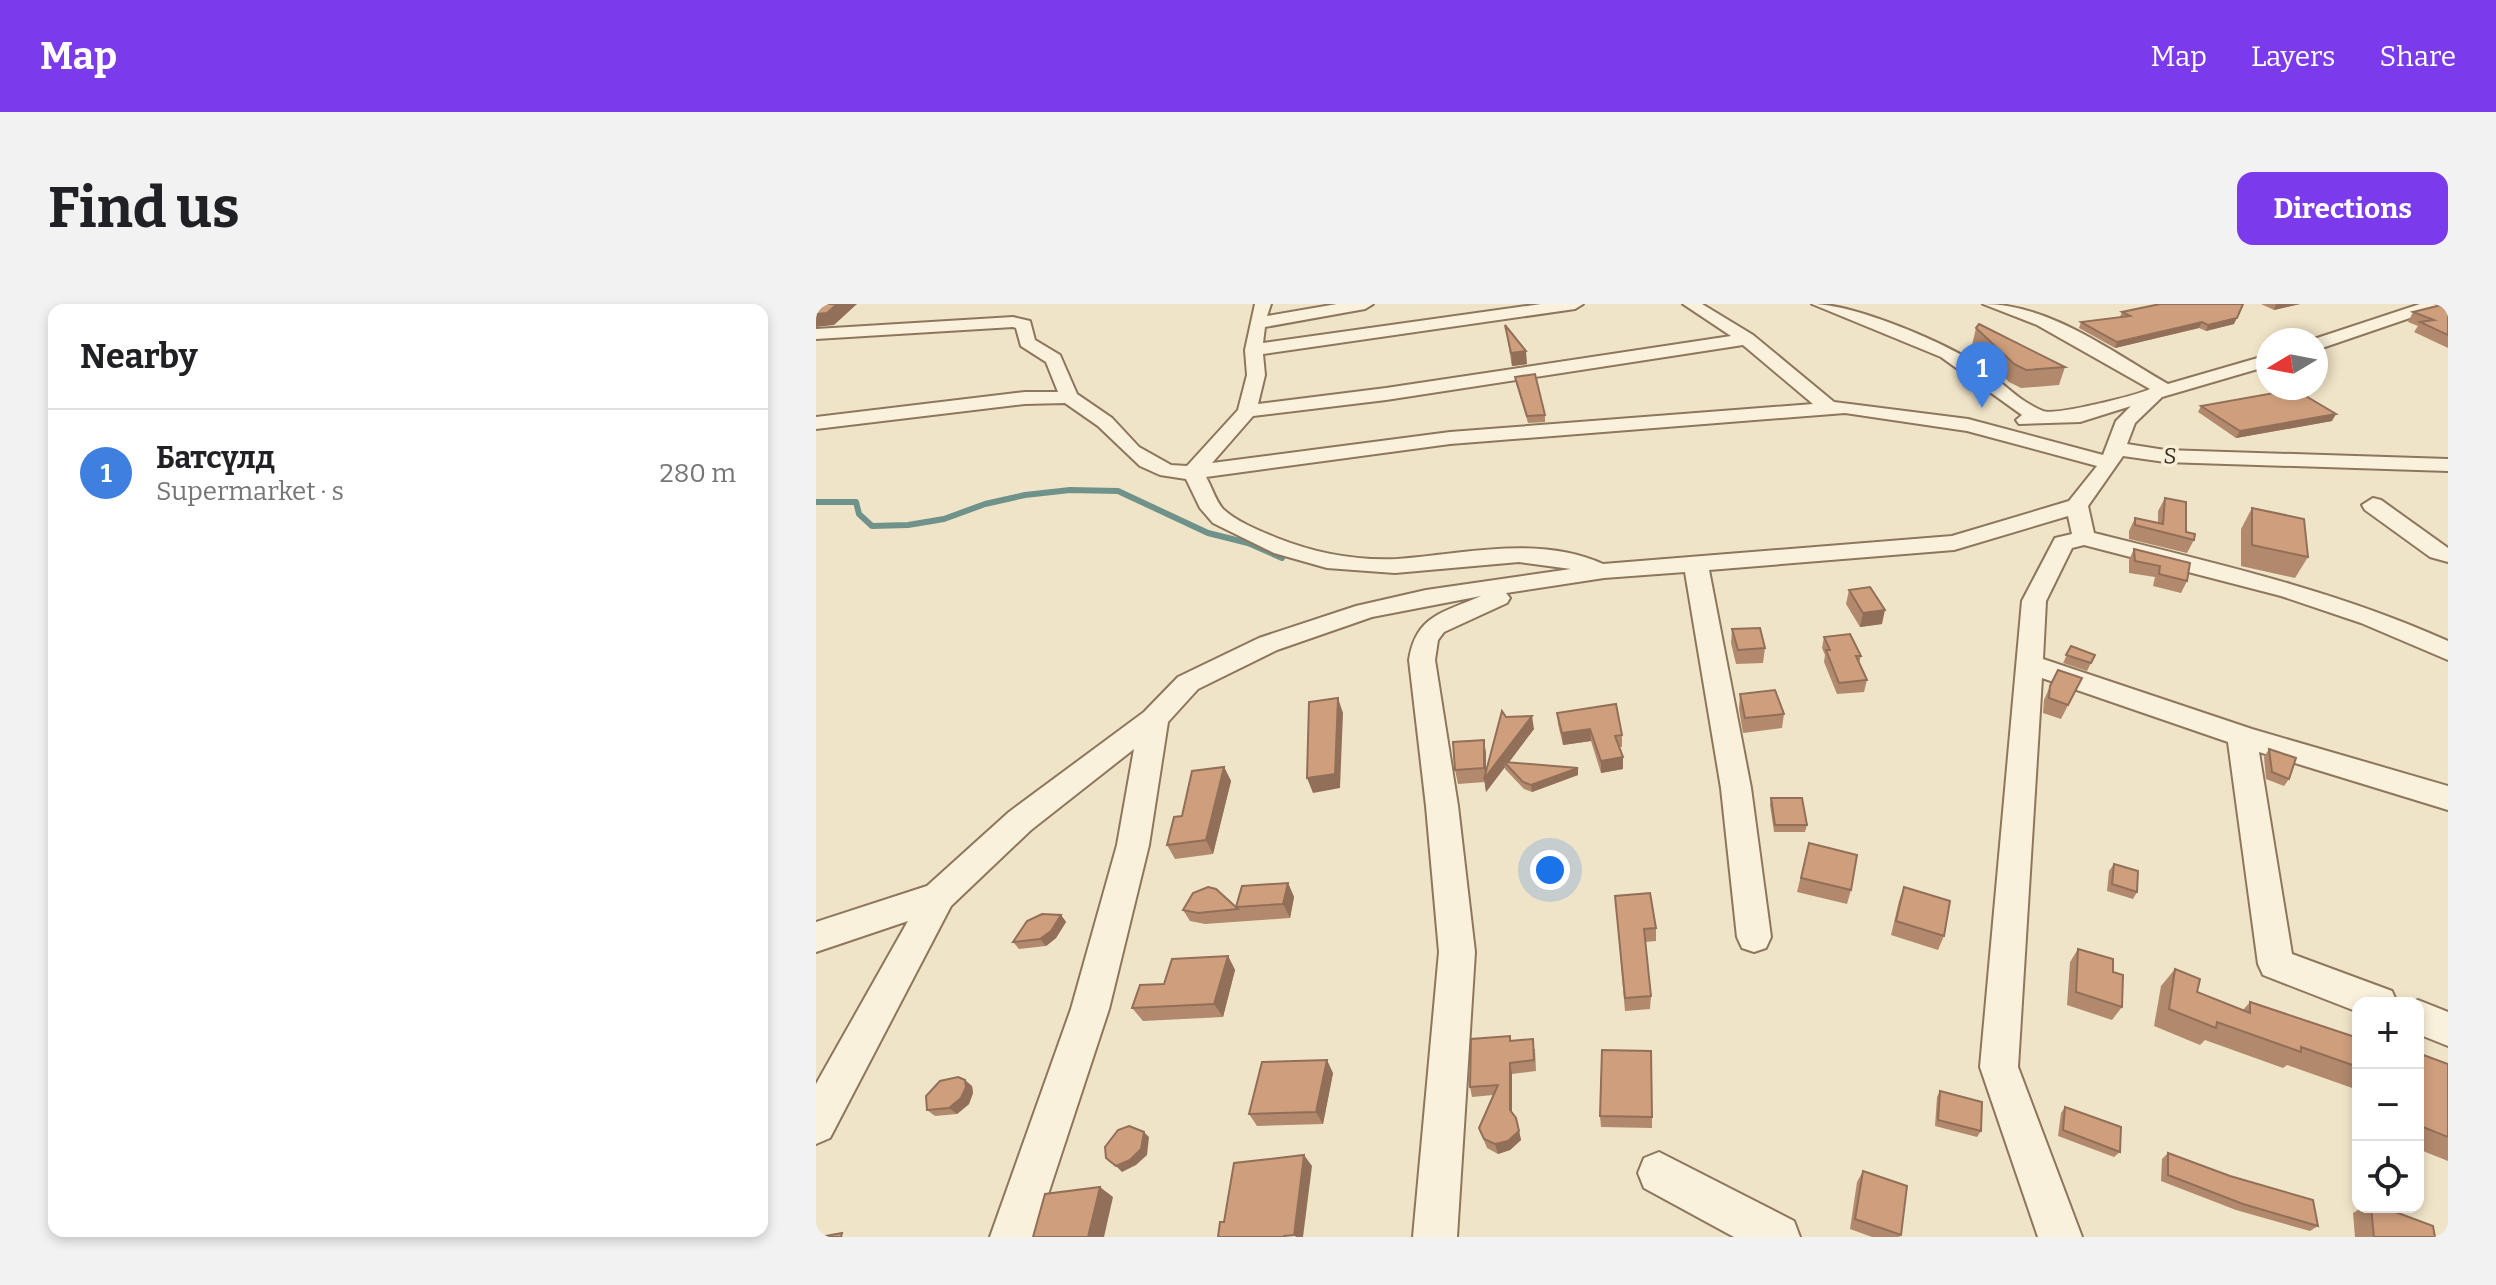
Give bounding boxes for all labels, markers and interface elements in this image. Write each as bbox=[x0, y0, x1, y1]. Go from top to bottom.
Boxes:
text: Map bbox=[40, 33, 117, 79]
text: Map bbox=[2150, 40, 2207, 73]
text: Layers bbox=[2251, 40, 2335, 73]
text: Share bbox=[2379, 40, 2456, 73]
button: Directions bbox=[2237, 172, 2448, 245]
text: Find us bbox=[48, 175, 240, 242]
north arrow bbox=[2256, 328, 2328, 400]
text: Nearby bbox=[80, 336, 198, 377]
pin: 1 bbox=[1956, 342, 2008, 408]
text: Батсүлд bbox=[156, 440, 275, 476]
street label: S bbox=[2162, 442, 2178, 470]
text: 1 bbox=[100, 458, 112, 489]
text: 280 m bbox=[660, 458, 736, 489]
text: Supermarket · s bbox=[156, 476, 344, 507]
your location bbox=[1530, 850, 1570, 890]
map controls bbox=[2352, 997, 2424, 1213]
button: + bbox=[2352, 997, 2424, 1069]
button: − bbox=[2352, 1069, 2424, 1141]
button: locate bbox=[2352, 1141, 2424, 1213]

